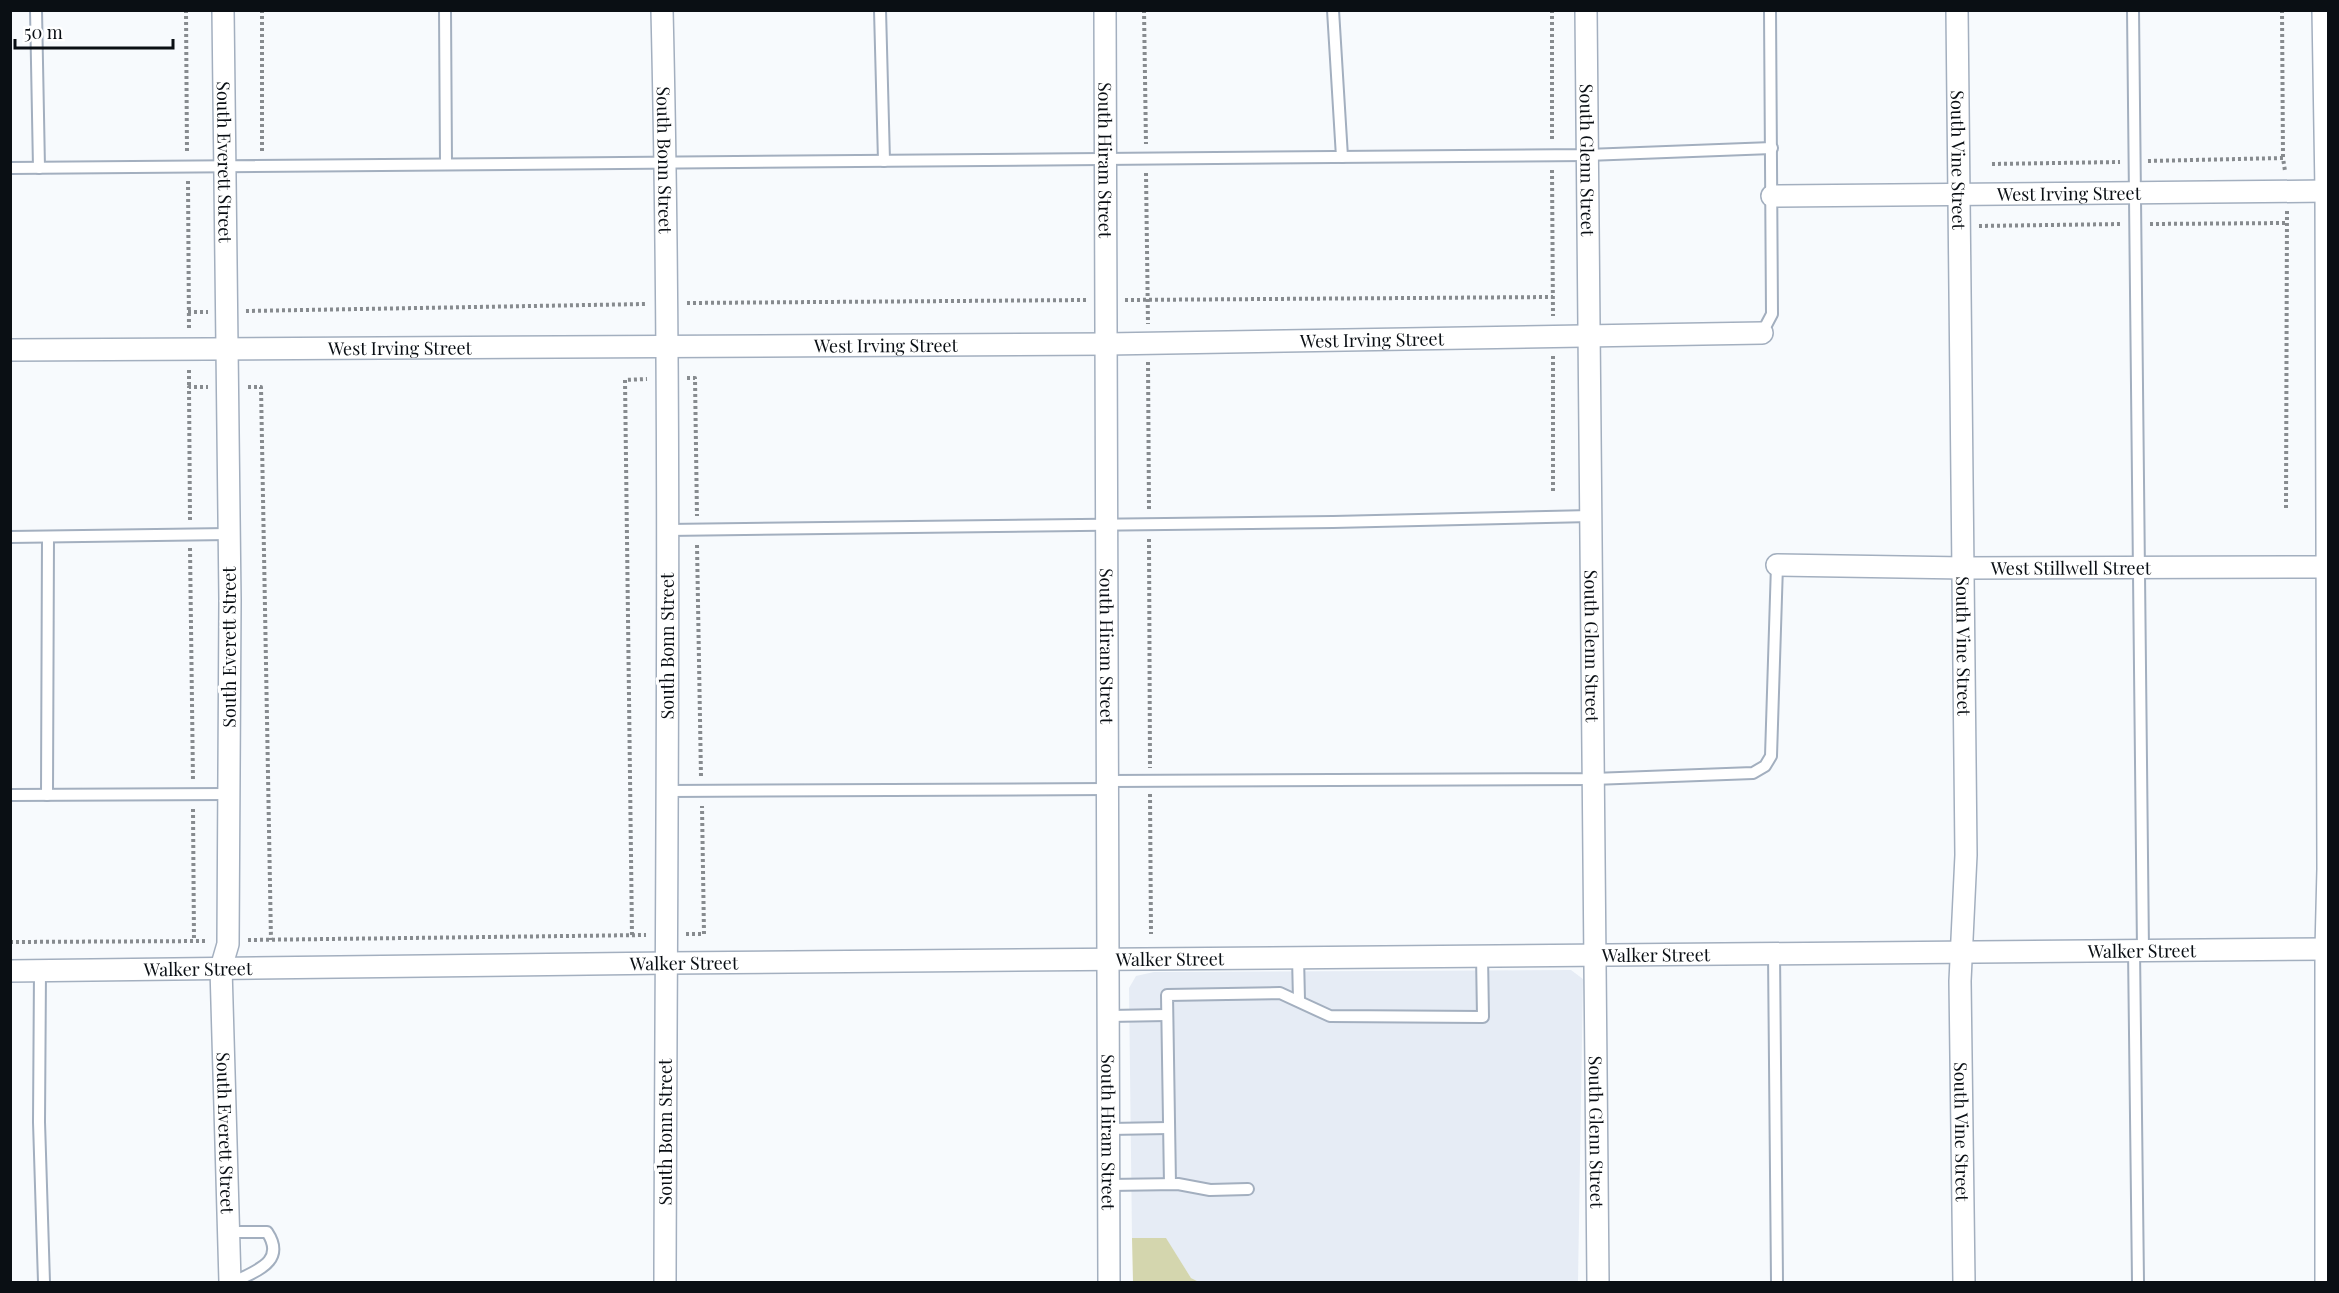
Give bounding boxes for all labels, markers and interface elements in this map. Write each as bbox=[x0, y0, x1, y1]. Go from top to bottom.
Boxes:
scale bar bbox=[15, 12, 172, 50]
text: 50 m bbox=[24, 20, 63, 44]
street label: South Everett Street bbox=[212, 81, 238, 244]
street label: South Hiram Street bbox=[1093, 82, 1118, 239]
street label: South Glenn Street bbox=[1575, 84, 1600, 237]
street label: South Bonn Street bbox=[652, 86, 678, 234]
street label: South Vine Street bbox=[1946, 90, 1971, 231]
street label: West Irving Street bbox=[1996, 181, 2142, 206]
street label: West Irving Street bbox=[1299, 326, 1445, 353]
street label: West Irving Street bbox=[813, 333, 959, 358]
street label: West Irving Street bbox=[327, 335, 473, 360]
street label: West Stillwell Street bbox=[1990, 555, 2152, 580]
street label: South Everett Street bbox=[217, 566, 241, 728]
street label: South Hiram Street bbox=[1095, 568, 1119, 725]
street label: South Glenn Street bbox=[1579, 570, 1605, 723]
street label: South Bonn Street bbox=[655, 572, 679, 719]
street label: South Vine Street bbox=[1951, 576, 1977, 717]
street label: Walker Street bbox=[2087, 938, 2197, 963]
street label: Walker Street bbox=[1601, 942, 1711, 967]
street label: Walker Street bbox=[1115, 946, 1225, 971]
street label: Walker Street bbox=[629, 950, 739, 975]
street label: Walker Street bbox=[143, 956, 253, 981]
street label: South Everett Street bbox=[211, 1052, 240, 1215]
street label: South Hiram Street bbox=[1096, 1054, 1121, 1211]
street label: South Glenn Street bbox=[1584, 1056, 1609, 1209]
street label: South Bonn Street bbox=[653, 1058, 677, 1205]
street label: South Vine Street bbox=[1949, 1062, 1975, 1202]

